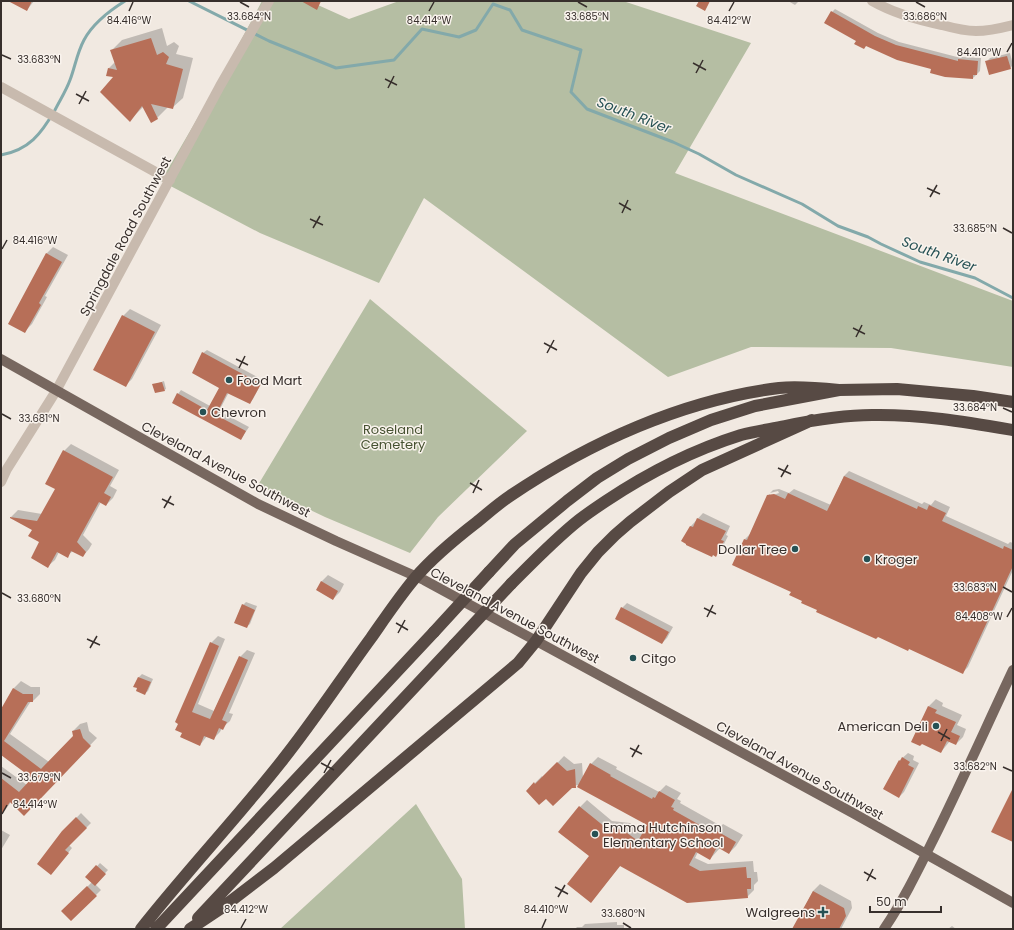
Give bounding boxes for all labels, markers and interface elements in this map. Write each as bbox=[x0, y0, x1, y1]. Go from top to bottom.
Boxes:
text: 33.684°N bbox=[227, 9, 271, 24]
text: 33.685°N bbox=[565, 9, 609, 24]
text: 33.686°N bbox=[903, 9, 947, 24]
text: 84.416°W bbox=[107, 13, 151, 28]
text: 84.414°W bbox=[407, 13, 451, 28]
text: 84.412°W bbox=[707, 13, 751, 28]
text: 84.410°W bbox=[957, 45, 1001, 60]
text: 33.683°N bbox=[17, 52, 61, 67]
water label: South River bbox=[594, 92, 675, 139]
street label: Springdale Road Southwest bbox=[75, 153, 176, 320]
text: 33.685°N bbox=[953, 221, 997, 236]
water label: South River bbox=[899, 231, 980, 277]
text: 84.416°W bbox=[13, 233, 57, 248]
place label: Food Mart bbox=[237, 371, 302, 390]
marker: Food Mart bbox=[224, 375, 234, 385]
text: 33.684°N bbox=[953, 400, 997, 415]
place label: Chevron bbox=[211, 403, 266, 422]
marker: Chevron bbox=[198, 407, 208, 417]
text: 33.681°N bbox=[19, 411, 59, 426]
street label: Cleveland Avenue Southwest bbox=[138, 417, 314, 522]
park label: Roseland Cemetery bbox=[361, 420, 426, 454]
place label: Dollar Tree bbox=[718, 540, 787, 559]
marker: Dollar Tree bbox=[790, 544, 800, 554]
place label: Kroger bbox=[875, 550, 918, 569]
marker: Kroger bbox=[862, 554, 872, 564]
street label: Cleveland Avenue Southwest bbox=[427, 563, 603, 668]
text: 33.683°N bbox=[953, 580, 997, 595]
text: 33.680°N bbox=[17, 591, 61, 606]
text: 84.408°W bbox=[955, 609, 1003, 624]
place label: Citgo bbox=[641, 649, 676, 668]
marker: Citgo bbox=[628, 653, 638, 663]
street label: Cleveland Avenue Southwest bbox=[712, 716, 887, 825]
place label: American Deli bbox=[838, 717, 928, 736]
marker: American Deli bbox=[931, 721, 941, 731]
text: 33.682°N bbox=[953, 759, 997, 774]
text: 33.679°N bbox=[17, 770, 61, 785]
text: 84.414°W bbox=[13, 797, 57, 812]
place label: Emma Hutchinson Elementary School bbox=[603, 818, 724, 852]
marker: Emma Hutchinson Elementary School bbox=[590, 829, 600, 839]
scale bar bbox=[870, 888, 941, 914]
text: 50 m bbox=[876, 893, 907, 910]
text: 84.412°W bbox=[224, 902, 268, 917]
text: 84.410°W bbox=[524, 902, 568, 917]
place label: Walgreens bbox=[745, 903, 815, 922]
text: 33.680°N bbox=[601, 906, 645, 921]
marker: Walgreens bbox=[818, 907, 828, 917]

